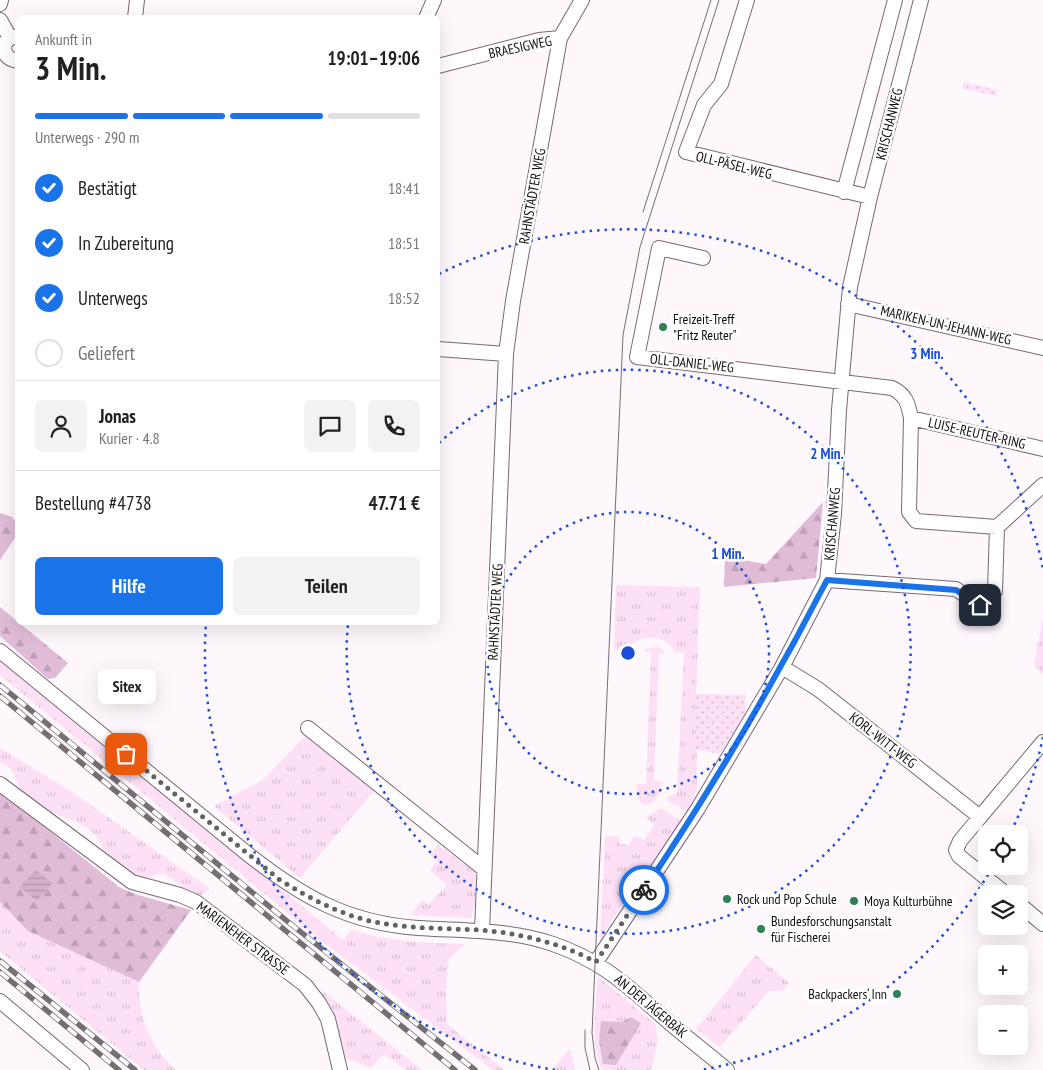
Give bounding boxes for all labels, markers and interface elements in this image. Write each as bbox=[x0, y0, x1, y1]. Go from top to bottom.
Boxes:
text: Ankunft in bbox=[35, 29, 92, 49]
street label: BRAESIGWEG bbox=[487, 32, 553, 62]
text: 19:01–19:06 bbox=[327, 46, 420, 70]
text: 3 Min. bbox=[35, 47, 106, 89]
street label: KRISCHANWEG bbox=[871, 86, 907, 162]
text: Unterwegs · 290 m bbox=[35, 127, 139, 147]
street label: RAHNSTÄDTER WEG bbox=[515, 147, 549, 245]
street label: OLL-PÄSEL-WEG bbox=[694, 147, 774, 183]
icon: check bbox=[35, 174, 63, 202]
text: Bestätigt bbox=[78, 176, 137, 200]
text: 18:41 bbox=[388, 178, 420, 198]
icon: check bbox=[35, 229, 63, 257]
text: In Zubereitung bbox=[78, 231, 174, 255]
text: 18:51 bbox=[388, 233, 420, 253]
icon: check bbox=[35, 284, 63, 312]
text: Unterwegs bbox=[78, 286, 148, 310]
text: 18:52 bbox=[388, 288, 420, 308]
street label: MARIKEN-UN-JEHANN-WEG bbox=[879, 301, 1013, 349]
place label: Freizeit-Treff "Fritz Reuter" bbox=[673, 310, 737, 344]
marker: Freizeit-Treff "Fritz Reuter" bbox=[657, 321, 669, 333]
text: Geliefert bbox=[78, 341, 135, 365]
text: 3 Min. bbox=[910, 344, 944, 363]
street label: OLL-DANIEL-WEG bbox=[649, 350, 735, 376]
button: person bbox=[35, 400, 87, 452]
button: chat bbox=[304, 400, 356, 452]
button: phone bbox=[368, 400, 420, 452]
text: Jonas bbox=[99, 404, 136, 428]
street label: LUISE-REUTER-RING bbox=[927, 413, 1028, 453]
text: Kurier · 4.8 bbox=[99, 428, 160, 448]
text: 2 Min. bbox=[810, 444, 844, 463]
street label: KRISCHANWEG bbox=[820, 487, 844, 561]
text: Bestellung #4738 bbox=[35, 491, 152, 515]
text: 47.71 € bbox=[369, 491, 420, 515]
text: 1 Min. bbox=[711, 544, 745, 563]
button: Hilfe bbox=[35, 557, 223, 615]
button: Teilen bbox=[233, 557, 420, 615]
street label: RAHNSTÄDTER WEG bbox=[483, 563, 507, 661]
pin bbox=[959, 584, 1001, 626]
icon: home bbox=[966, 591, 994, 619]
centre of rings bbox=[619, 644, 637, 662]
callout: Sitex bbox=[97, 669, 155, 704]
text: Sitex bbox=[113, 676, 141, 696]
street label: KORL-WITT-WEG bbox=[846, 708, 920, 772]
pin bbox=[105, 733, 147, 775]
icon: bag bbox=[112, 740, 140, 768]
map controls bbox=[978, 825, 1028, 1055]
button: locate bbox=[978, 825, 1028, 875]
courier bbox=[619, 865, 669, 915]
icon: bike bbox=[630, 876, 658, 904]
button: layers bbox=[978, 885, 1028, 935]
place label: Rock und Pop Schule bbox=[737, 890, 837, 908]
place label: Moya Kulturbühne bbox=[864, 892, 953, 910]
marker: Rock und Pop Schule bbox=[721, 893, 733, 905]
marker: Moya Kulturbühne bbox=[848, 895, 860, 907]
street label: MARIENEHER STRASSE bbox=[193, 897, 293, 979]
place label: Bundesforschungsanstalt für Fischerei bbox=[771, 912, 892, 946]
marker: Bundesforschungsanstalt für Fischerei bbox=[755, 923, 767, 935]
button: + bbox=[978, 945, 1028, 995]
street label: AN DER JÄGERBÄK bbox=[611, 970, 691, 1042]
place label: Backpackers‘ Inn bbox=[808, 985, 887, 1003]
marker: Backpackers‘ Inn bbox=[891, 988, 903, 1000]
button: − bbox=[978, 1005, 1028, 1055]

